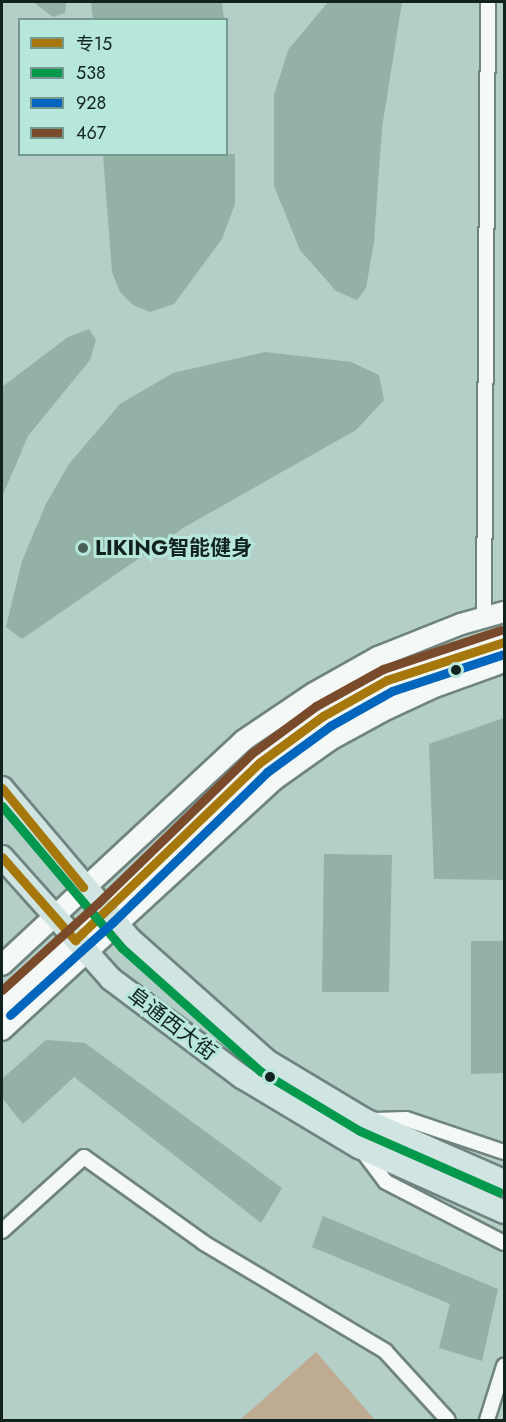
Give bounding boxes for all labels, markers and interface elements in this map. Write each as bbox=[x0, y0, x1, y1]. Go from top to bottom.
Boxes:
legend bbox=[18, 18, 228, 156]
text: 专15 bbox=[76, 31, 112, 57]
text: 538 bbox=[76, 60, 106, 86]
text: 928 bbox=[76, 90, 106, 116]
text: 467 bbox=[76, 120, 106, 146]
place label: LIKING智能健身 bbox=[95, 535, 252, 561]
marker: LIKING智能健身 bbox=[76, 541, 90, 555]
unlabelled marker bbox=[450, 664, 462, 676]
street label: 阜通西大街 bbox=[122, 982, 222, 1066]
unlabelled marker bbox=[264, 1071, 276, 1083]

